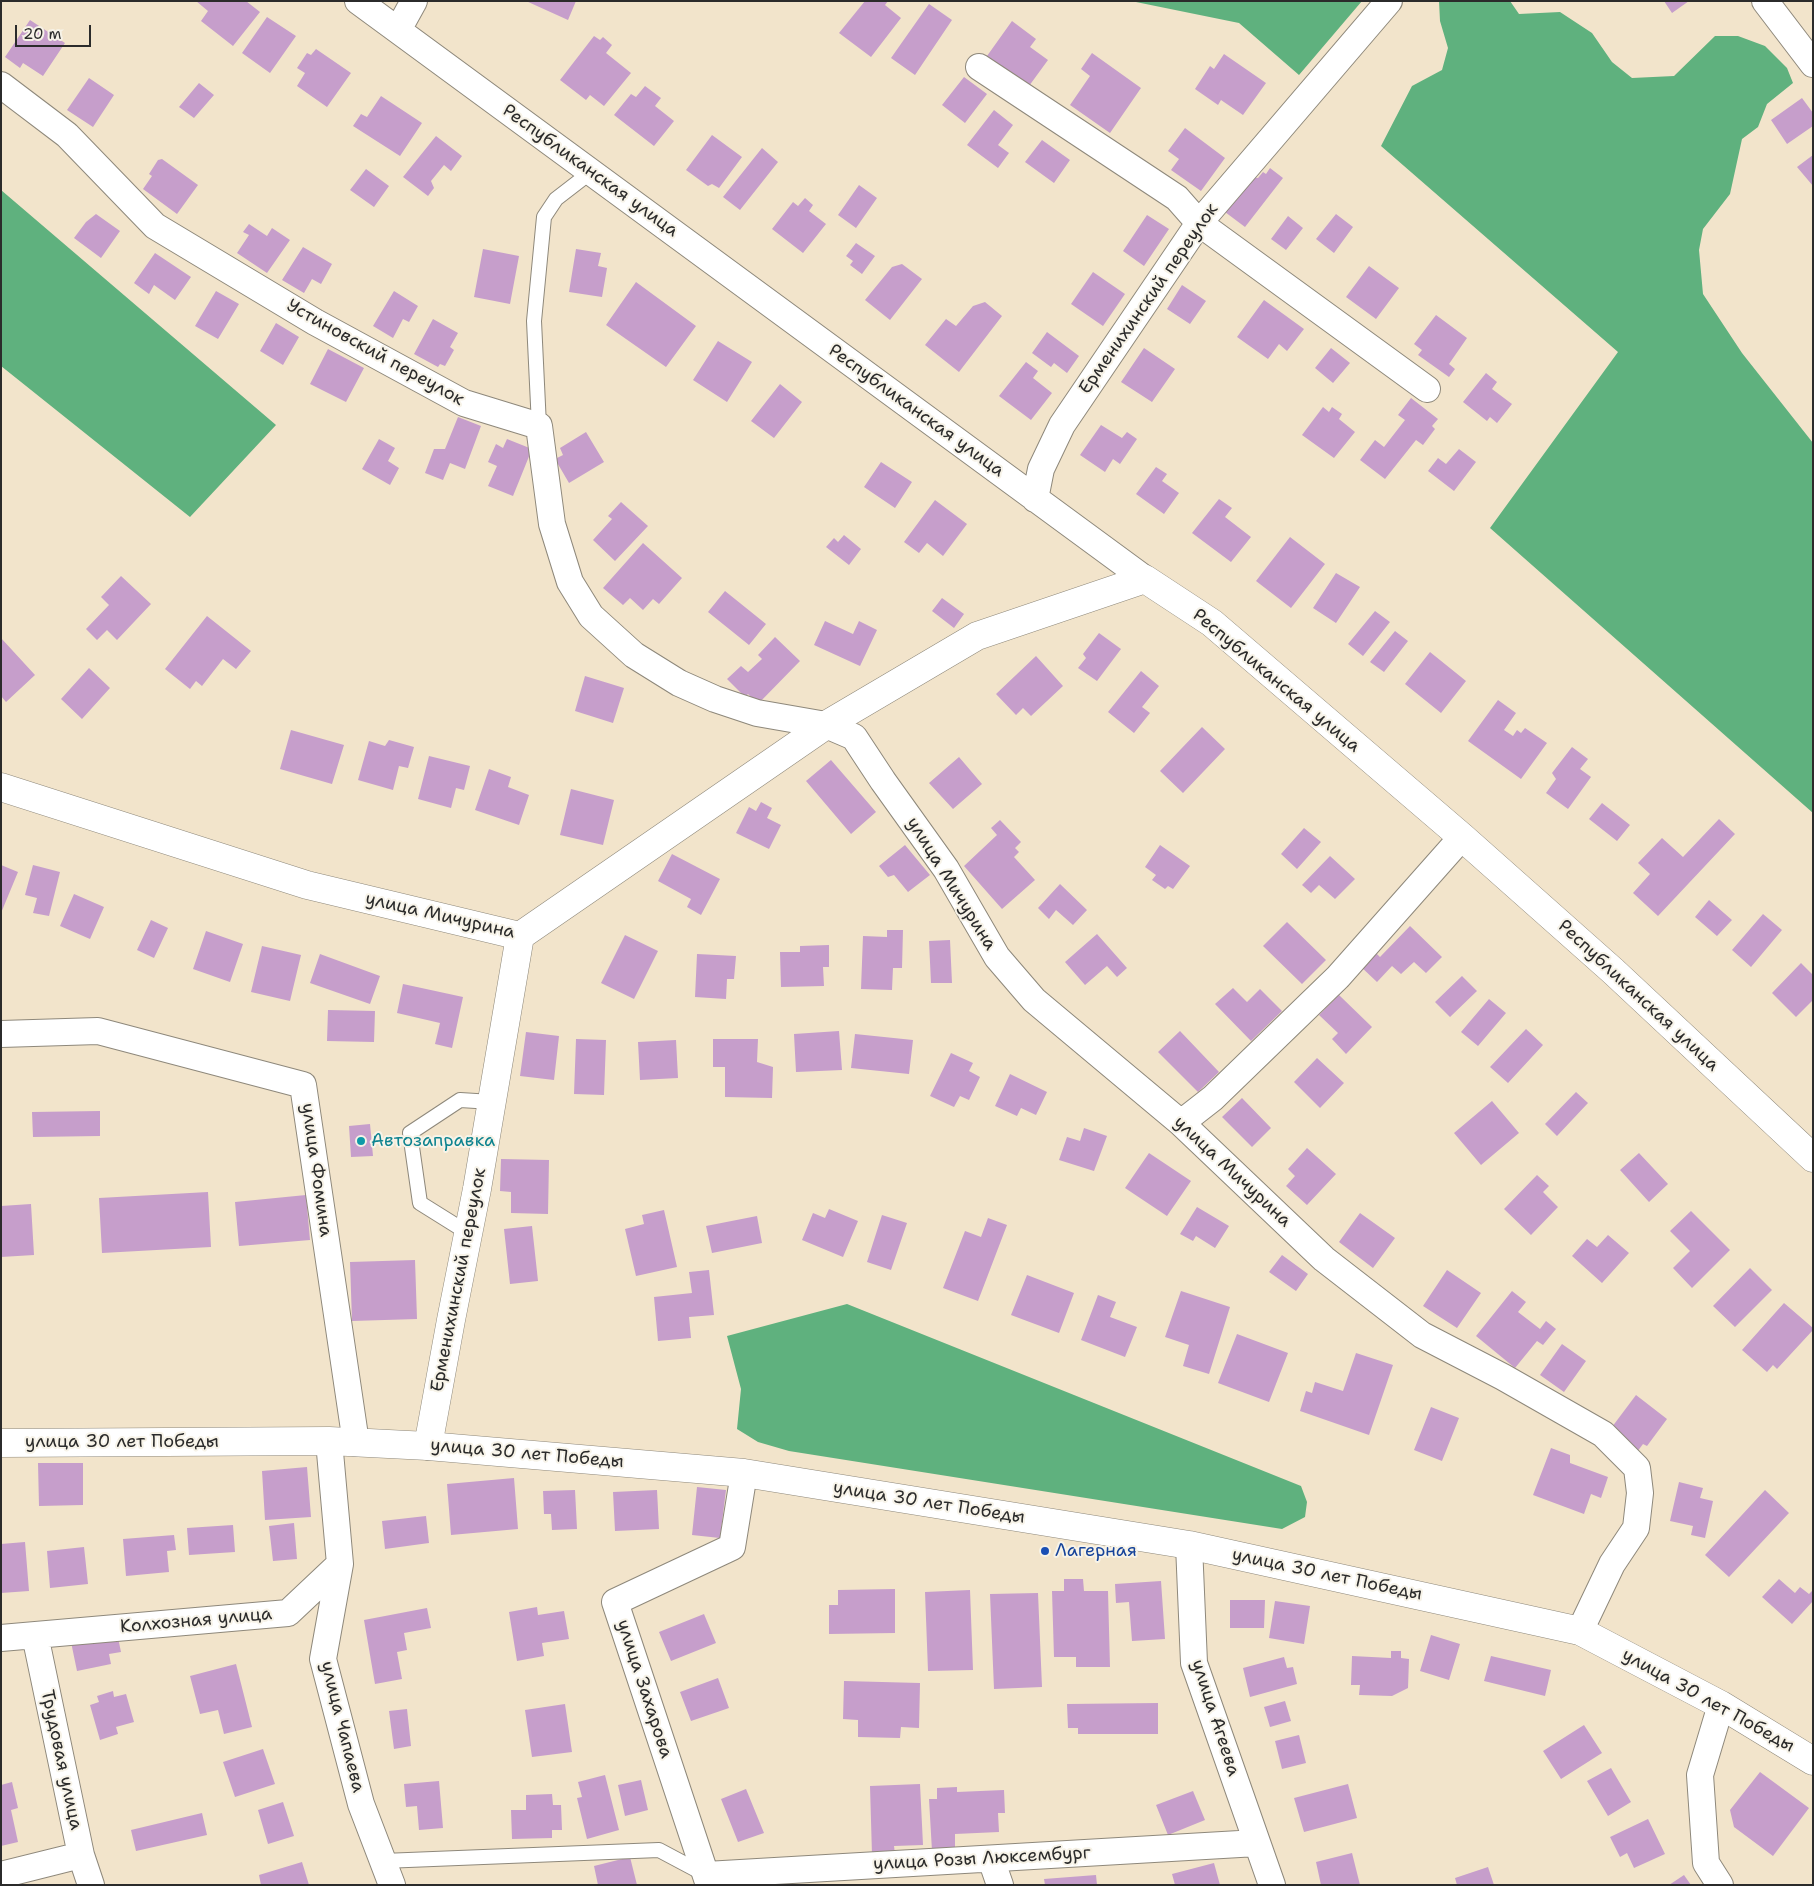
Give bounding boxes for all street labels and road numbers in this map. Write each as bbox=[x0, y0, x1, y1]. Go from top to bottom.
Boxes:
street label: Республиканская улица bbox=[498, 100, 682, 242]
street label: Ерменихинский переулок bbox=[1075, 200, 1223, 398]
street label: Устиновский переулок bbox=[282, 295, 468, 411]
street label: Республиканская улица bbox=[824, 340, 1008, 482]
street label: Республиканская улица bbox=[1188, 605, 1364, 757]
street label: улица Мичурина bbox=[901, 813, 1001, 955]
street label: улица Мичурина bbox=[363, 888, 517, 944]
street label: Республиканская улица bbox=[1553, 916, 1723, 1076]
street label: улица Фомина bbox=[296, 1102, 336, 1238]
street label: улица Мичурина bbox=[1169, 1112, 1295, 1232]
street label: Ерменихинский переулок bbox=[427, 1166, 491, 1394]
street label: улица 30 лет Победы bbox=[25, 1431, 219, 1453]
street label: улица 30 лет Победы bbox=[429, 1435, 625, 1473]
street label: улица 30 лет Победы bbox=[832, 1477, 1026, 1529]
street label: улица 30 лет Победы bbox=[1230, 1544, 1424, 1606]
street label: Колхозная улица bbox=[119, 1604, 273, 1638]
street label: улица Захарова bbox=[611, 1617, 677, 1761]
street label: улица 30 лет Победы bbox=[1618, 1645, 1798, 1757]
street label: улица Агеева bbox=[1186, 1657, 1244, 1779]
street label: улица Чапаева bbox=[315, 1659, 369, 1795]
street label: Трудовая улица bbox=[36, 1688, 86, 1832]
street label: улица Розы Люксембург bbox=[873, 1843, 1091, 1875]

